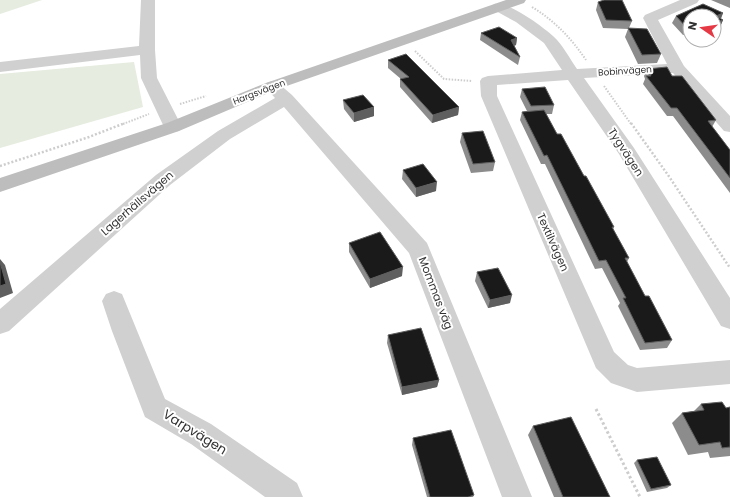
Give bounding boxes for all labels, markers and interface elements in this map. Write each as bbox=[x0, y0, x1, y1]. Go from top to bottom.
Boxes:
north arrow bbox=[682, 8, 722, 48]
text: N bbox=[684, 20, 701, 32]
street label: Bobinvägen bbox=[598, 63, 653, 79]
street label: Hargsvägen bbox=[231, 76, 287, 107]
street label: Tygvägen bbox=[604, 125, 648, 179]
street label: Lagerhällsvägen bbox=[97, 167, 177, 239]
street label: Textilvägen bbox=[533, 210, 573, 274]
street label: Mommas väg bbox=[415, 254, 457, 332]
street label: Varpvägen bbox=[159, 405, 231, 459]

